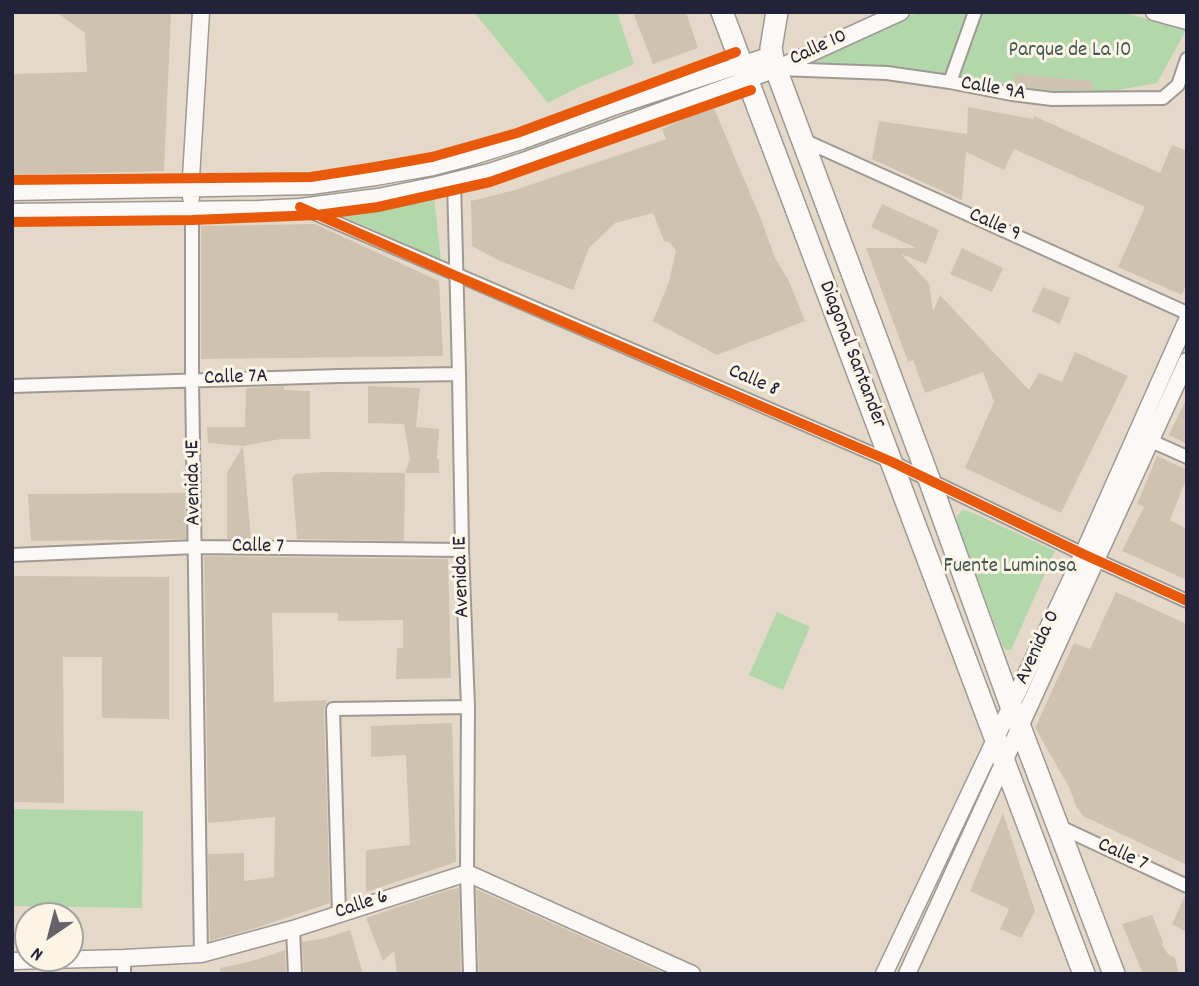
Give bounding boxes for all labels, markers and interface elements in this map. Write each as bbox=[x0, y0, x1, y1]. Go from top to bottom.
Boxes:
street label: Calle 10 bbox=[786, 25, 852, 73]
park label: Parque de La 10 bbox=[1009, 39, 1131, 65]
street label: Calle 9A bbox=[959, 72, 1027, 108]
street label: Calle 9 bbox=[964, 204, 1024, 248]
street label: Diagonal Santander bbox=[811, 278, 891, 432]
street label: Calle 8 bbox=[724, 360, 782, 404]
street label: Calle 7A bbox=[204, 365, 268, 393]
street label: Avenida 4E bbox=[182, 440, 208, 526]
street label: Calle 7 bbox=[232, 535, 284, 561]
street label: Avenida 1E bbox=[449, 536, 477, 618]
park label: Fuente Luminosa bbox=[944, 555, 1076, 581]
street label: Avenida 0 bbox=[1011, 607, 1067, 689]
street label: Calle 7 bbox=[1093, 834, 1151, 878]
street label: Calle 6 bbox=[332, 886, 392, 926]
north arrow bbox=[14, 902, 84, 972]
text: N bbox=[26, 939, 49, 967]

